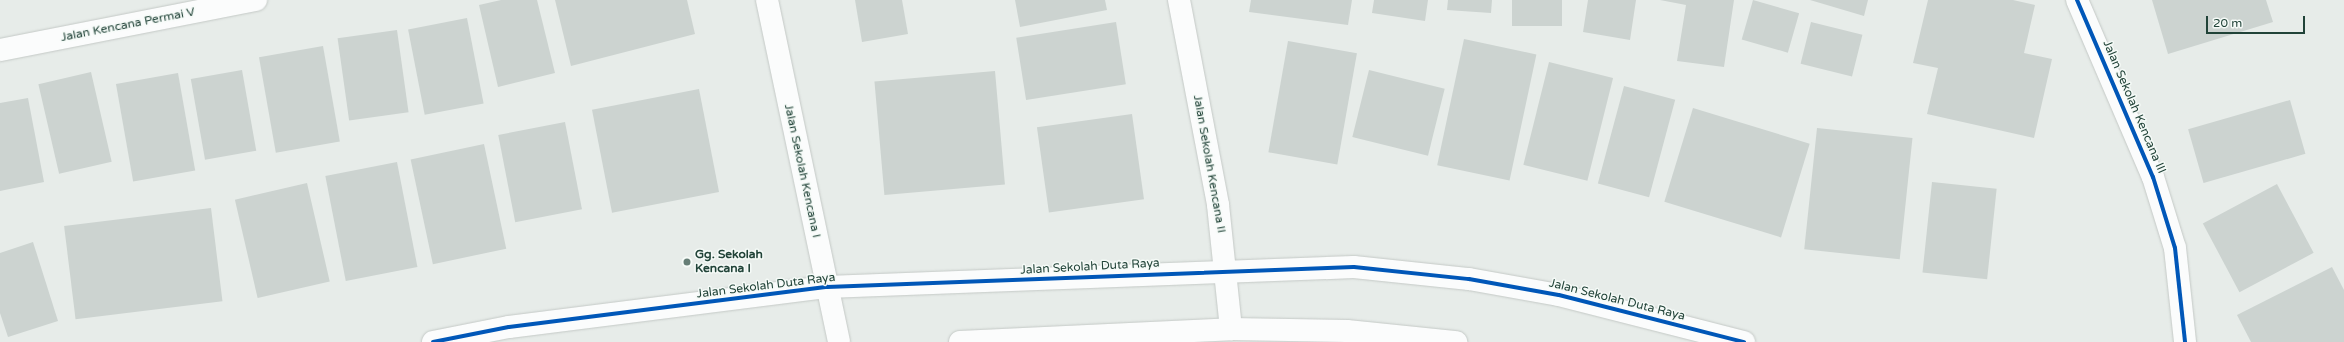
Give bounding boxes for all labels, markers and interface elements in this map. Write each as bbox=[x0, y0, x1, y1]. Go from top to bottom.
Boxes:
street label: Jalan Kencana Permai V bbox=[60, 5, 196, 45]
scale bar bbox=[2208, 8, 2307, 34]
text: 20 m bbox=[2213, 16, 2242, 30]
street label: Jalan Sekolah Kencana III bbox=[2099, 38, 2169, 176]
street label: Jalan Sekolah Kencana II bbox=[1190, 94, 1228, 234]
street label: Jalan Sekolah Kencana I bbox=[781, 103, 823, 239]
place label: Gg. Sekolah Kencana I bbox=[695, 248, 763, 276]
street label: Jalan Sekolah Duta Raya bbox=[1020, 256, 1160, 278]
marker: Gg. Sekolah Kencana I bbox=[682, 257, 692, 267]
street label: Jalan Sekolah Duta Raya bbox=[696, 270, 836, 302]
street label: Jalan Sekolah Duta Raya bbox=[1548, 276, 1686, 324]

